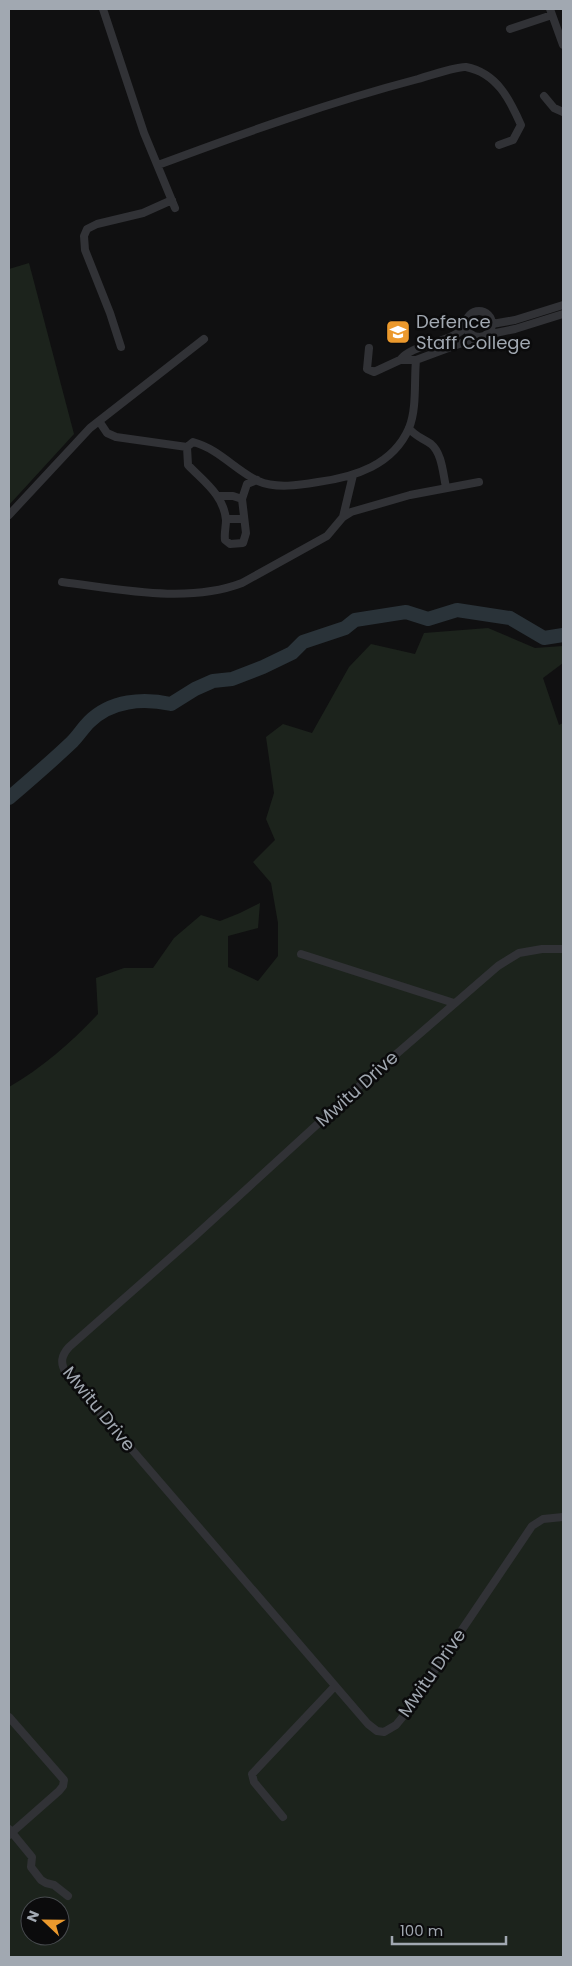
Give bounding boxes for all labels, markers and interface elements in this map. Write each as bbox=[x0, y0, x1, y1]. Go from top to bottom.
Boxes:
place label: Defence Staff College bbox=[416, 309, 531, 355]
school or university icon: Defence Staff College bbox=[385, 319, 411, 345]
street label: Mwitu Drive bbox=[310, 1045, 403, 1132]
street label: Mwitu Drive bbox=[57, 1361, 141, 1456]
street label: Mwitu Drive bbox=[392, 1623, 471, 1722]
north arrow bbox=[20, 1896, 70, 1946]
text: N bbox=[22, 1908, 44, 1925]
scale bar bbox=[392, 1914, 506, 1946]
text: 100 m bbox=[400, 1920, 443, 1941]

